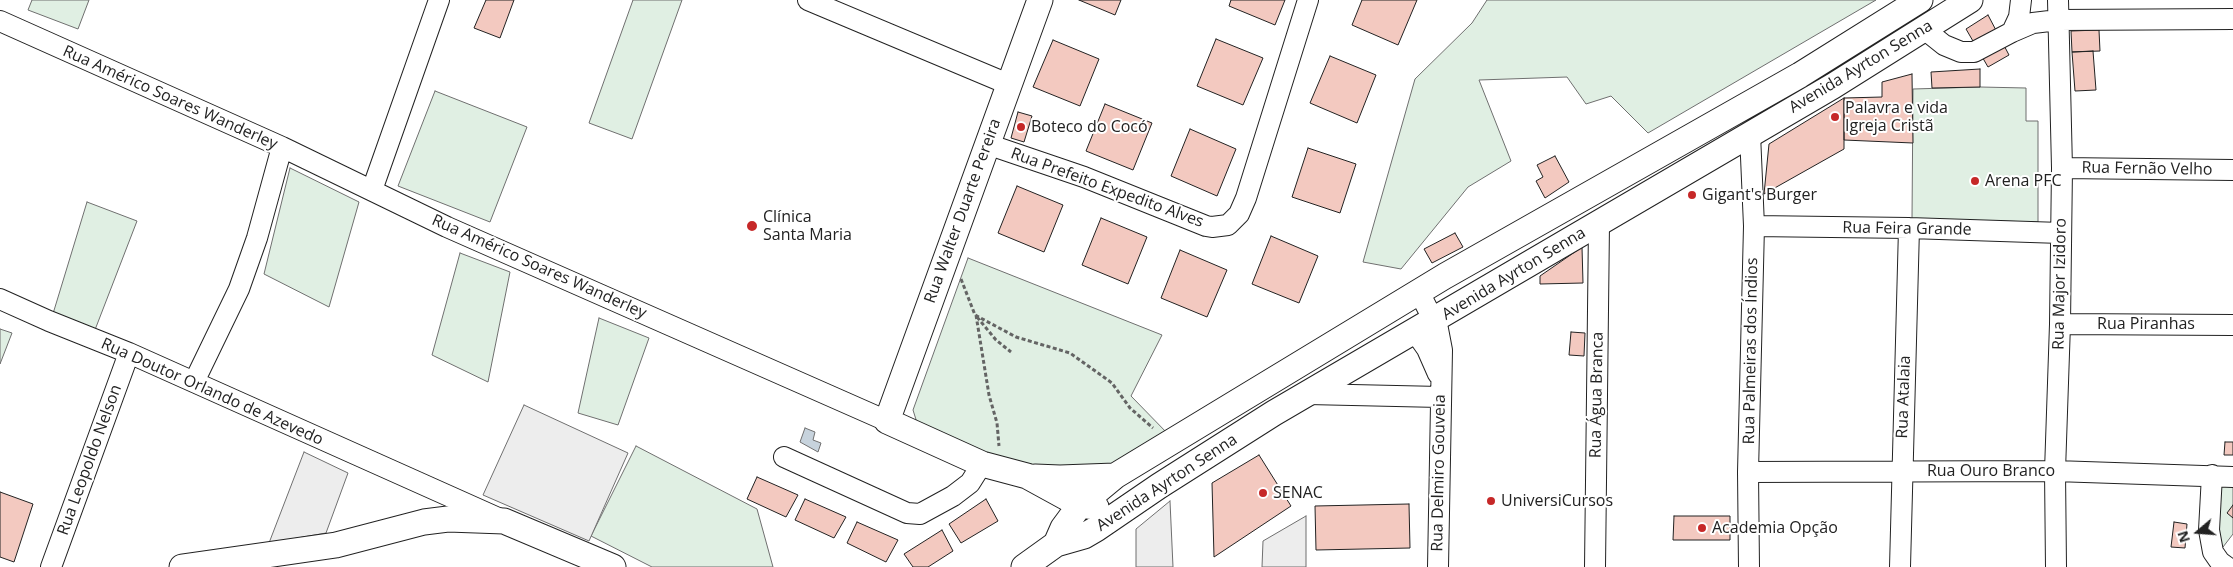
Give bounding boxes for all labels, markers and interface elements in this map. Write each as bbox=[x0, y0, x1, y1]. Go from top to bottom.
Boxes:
street label: Avenida Ayrton Senna bbox=[1786, 17, 1936, 117]
street label: Rua Américo Soares Wanderley bbox=[60, 42, 280, 154]
place label: Palavra e vida Igreja Cristã bbox=[1845, 98, 1948, 136]
marker: Palavra e vida Igreja Cristã bbox=[1829, 111, 1841, 123]
street label: Rua Walter Duarte Pereira bbox=[921, 116, 1005, 306]
place label: Boteco do Cocó bbox=[1031, 117, 1148, 137]
marker: Boteco do Cocó bbox=[1015, 121, 1027, 133]
street label: Rua Prefeito Expedito Alves bbox=[1008, 144, 1206, 232]
street label: Rua Fernão Velho bbox=[2081, 158, 2213, 180]
place label: Arena PFC bbox=[1985, 171, 2061, 191]
marker: Arena PFC bbox=[1969, 175, 1981, 187]
place label: Gigant's Burger bbox=[1702, 185, 1817, 205]
marker: Gigant's Burger bbox=[1686, 189, 1698, 201]
place label: Clínica Santa Maria bbox=[763, 207, 852, 245]
street label: Rua Américo Soares Wanderley bbox=[429, 211, 649, 323]
street label: Rua Feira Grande bbox=[1842, 218, 1972, 240]
street label: Rua Major Izidoro bbox=[2049, 218, 2071, 350]
marker: Clínica Santa Maria bbox=[745, 219, 759, 233]
street label: Avenida Ayrton Senna bbox=[1439, 224, 1589, 324]
street label: Rua Palmeiras dos Índios bbox=[1740, 257, 1762, 445]
street label: Rua Piranhas bbox=[2097, 314, 2195, 334]
street label: Rua Água Branca bbox=[1586, 332, 1608, 458]
street label: Rua Doutor Orlando de Azevedo bbox=[98, 334, 326, 450]
street label: Rua Atalaia bbox=[1893, 355, 1915, 439]
street label: Rua Leopoldo Nelson bbox=[54, 382, 126, 538]
street label: Rua Delmiro Gouveia bbox=[1428, 394, 1450, 552]
street label: Avenida Ayrton Senna bbox=[1093, 430, 1241, 536]
street label: Rua Ouro Branco bbox=[1927, 461, 2055, 481]
place label: SENAC bbox=[1273, 483, 1323, 503]
marker: SENAC bbox=[1257, 487, 1269, 499]
place label: UniversiCursos bbox=[1501, 491, 1613, 511]
marker: UniversiCursos bbox=[1485, 495, 1497, 507]
north arrow bbox=[2173, 507, 2223, 557]
place label: Academia Opção bbox=[1712, 518, 1838, 538]
marker: Academia Opção bbox=[1696, 522, 1708, 534]
text: N bbox=[2172, 528, 2194, 545]

